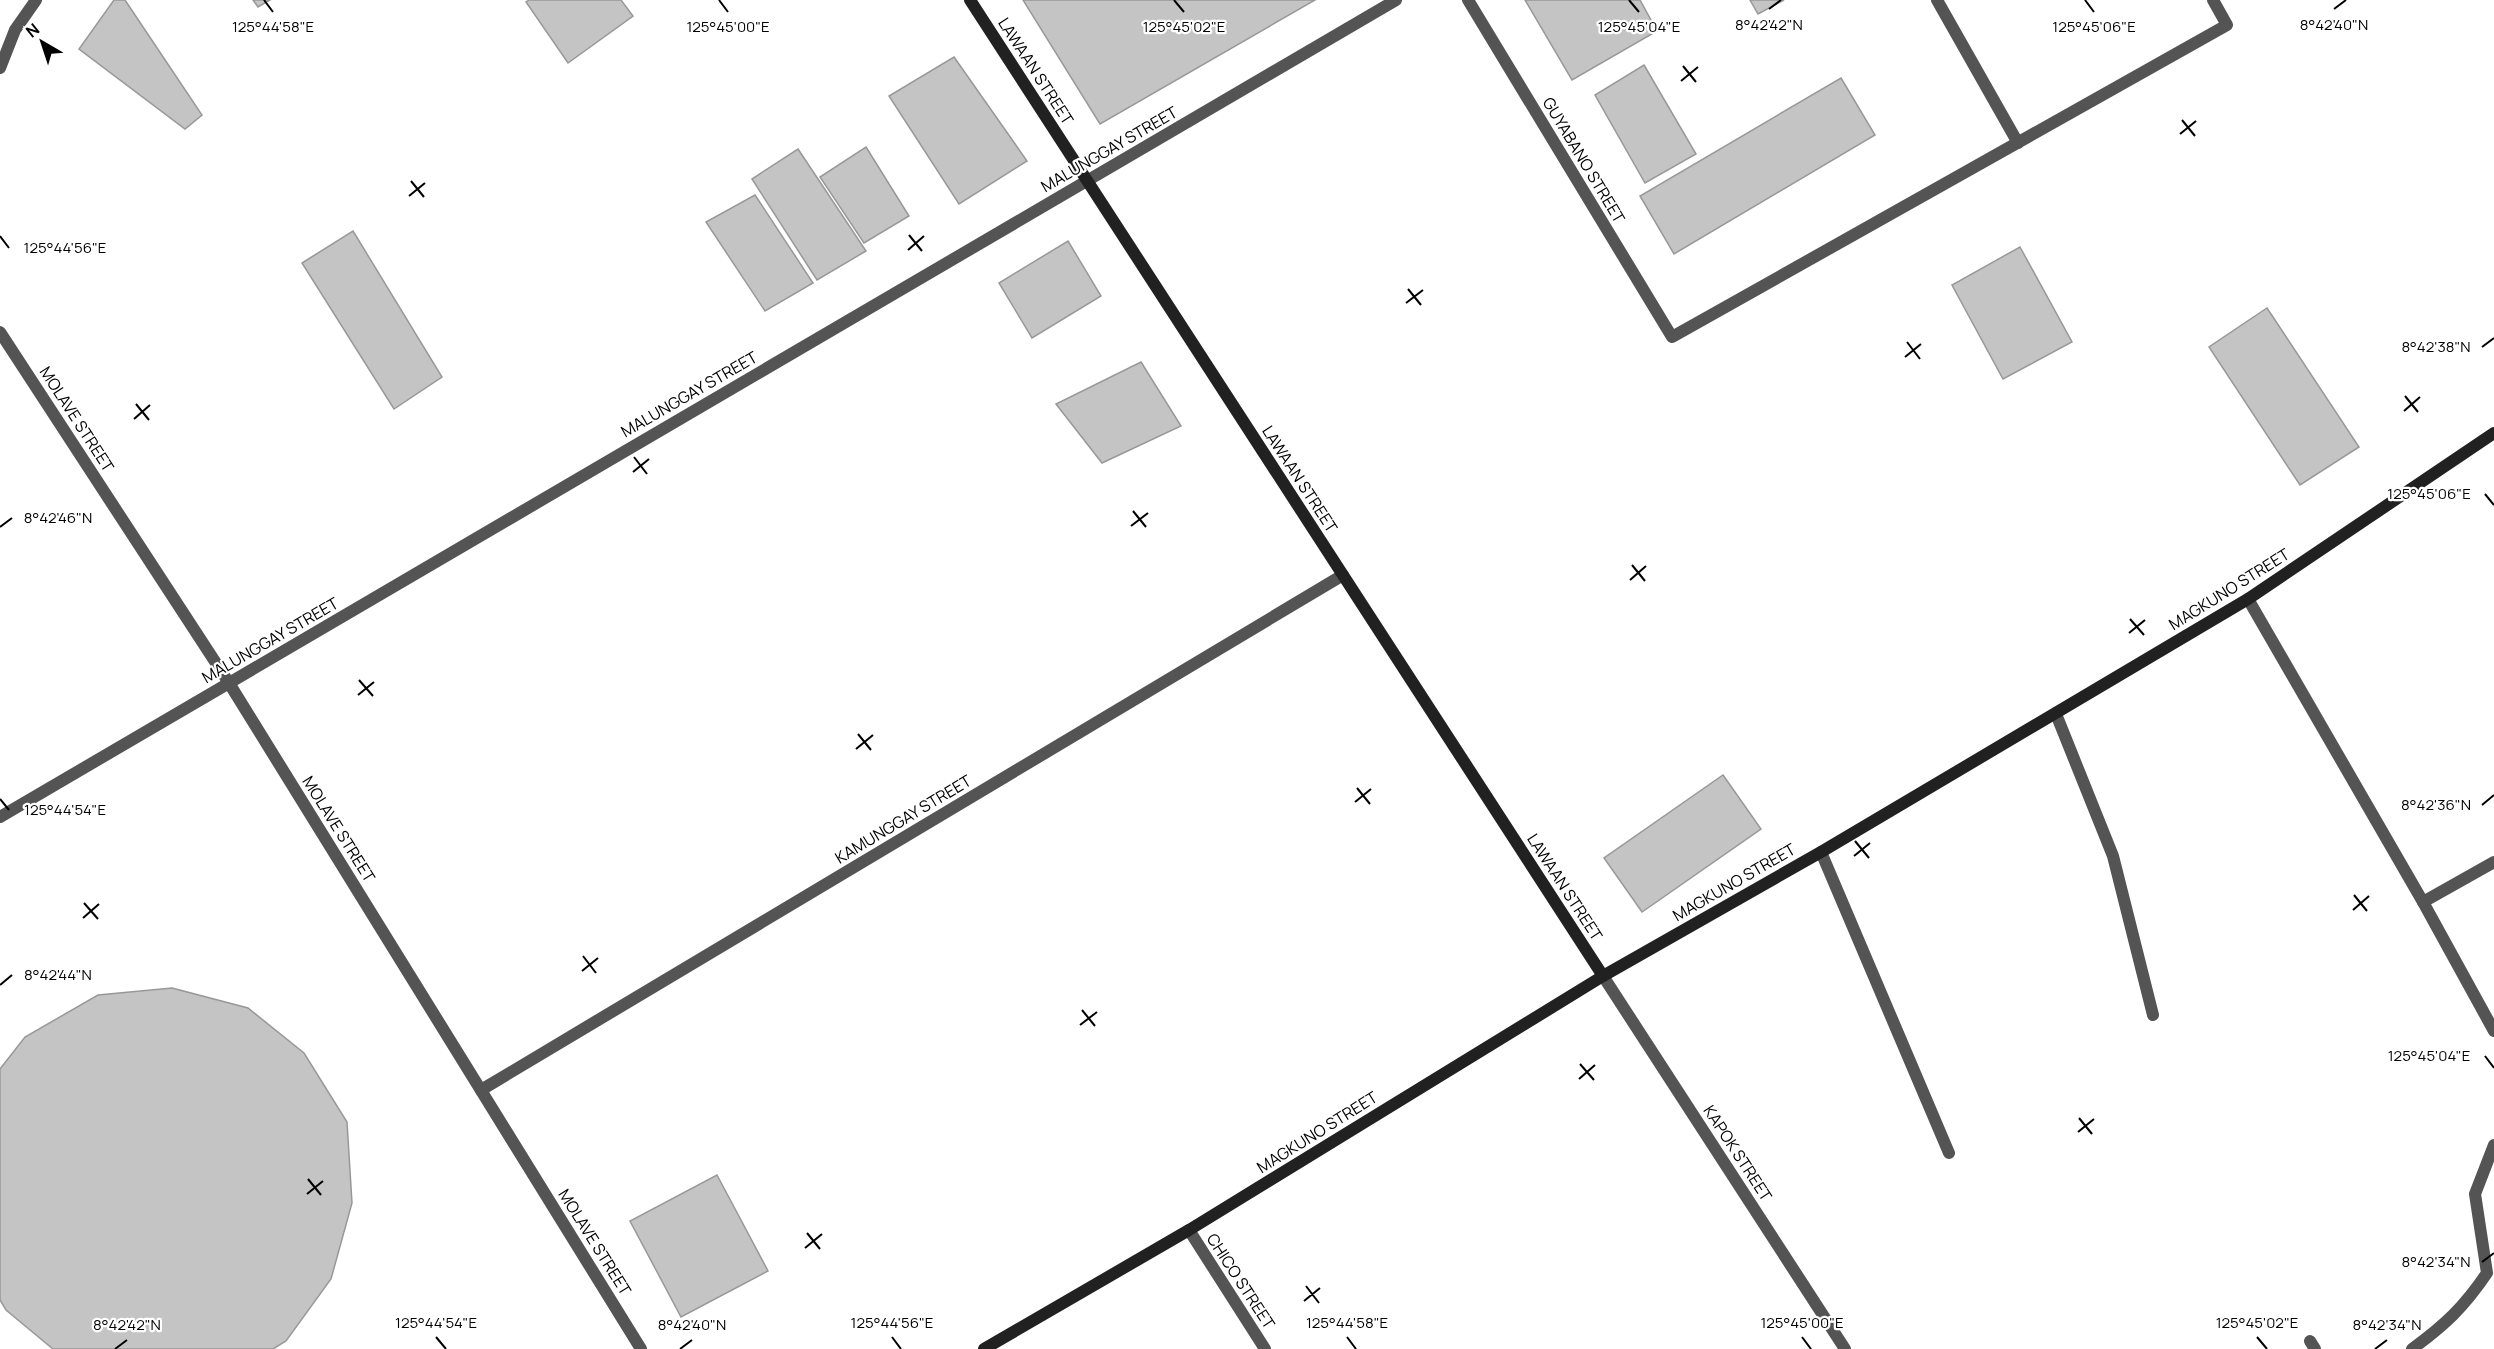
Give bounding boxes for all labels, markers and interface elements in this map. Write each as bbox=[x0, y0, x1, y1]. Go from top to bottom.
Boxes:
north arrow bbox=[12, 12, 72, 72]
street label: LAWAAN STREET bbox=[993, 13, 1079, 129]
text: 8°42'42"N bbox=[1735, 14, 1803, 35]
text: 8°42'40"N bbox=[2300, 14, 2368, 35]
text: 125°44'58"E bbox=[232, 16, 314, 37]
text: 125°45'00"E bbox=[686, 16, 770, 37]
text: 125°45'02"E bbox=[1143, 16, 1225, 37]
text: 125°45'04"E bbox=[1598, 16, 1680, 37]
text: 125°45'06"E bbox=[2052, 16, 2136, 37]
text: N bbox=[21, 18, 44, 43]
street label: GUYABANO STREET bbox=[1538, 93, 1631, 228]
street label: MALUNGGAY STREET bbox=[1037, 101, 1182, 197]
text: 125°44'56"E bbox=[24, 237, 106, 258]
text: 8°42'38"N bbox=[2401, 336, 2471, 357]
street label: MALUNGGAY STREET bbox=[617, 346, 762, 442]
street label: MOLAVE STREET bbox=[35, 362, 120, 476]
street label: LAWAAN STREET bbox=[1257, 421, 1343, 537]
text: 125°45'06"E bbox=[2387, 483, 2471, 504]
text: 8°42'46"N bbox=[24, 507, 92, 528]
street label: MAGKUNO STREET bbox=[2165, 543, 2294, 635]
street label: MALUNGGAY STREET bbox=[198, 592, 343, 688]
street label: KAMUNGGAY STREET bbox=[831, 769, 976, 868]
street label: MOLAVE STREET bbox=[297, 772, 381, 887]
text: 8°42'36"N bbox=[2401, 794, 2471, 815]
text: 125°44'54"E bbox=[24, 799, 106, 820]
street label: LAWAAN STREET bbox=[1522, 829, 1608, 945]
street label: MAGKUNO STREET bbox=[1669, 838, 1800, 926]
text: 8°42'44"N bbox=[24, 964, 92, 985]
text: 125°45'04"E bbox=[2388, 1045, 2470, 1066]
street label: MAGKUNO STREET bbox=[1253, 1086, 1382, 1178]
street label: KAPOK STREET bbox=[1699, 1101, 1778, 1206]
street label: MOLAVE STREET bbox=[553, 1185, 637, 1300]
street label: CHICO STREET bbox=[1202, 1229, 1280, 1333]
text: 8°42'34"N bbox=[2402, 1251, 2470, 1272]
text: 125°44'54"E bbox=[395, 1312, 477, 1333]
text: 125°44'56"E bbox=[851, 1312, 933, 1333]
text: 125°44'58"E bbox=[1306, 1312, 1388, 1333]
text: 125°45'00"E bbox=[1760, 1312, 1844, 1333]
text: 125°45'02"E bbox=[2216, 1312, 2298, 1333]
text: 8°42'42"N bbox=[93, 1314, 161, 1335]
text: 8°42'40"N bbox=[658, 1314, 726, 1335]
text: 8°42'34"N bbox=[2353, 1314, 2421, 1335]

